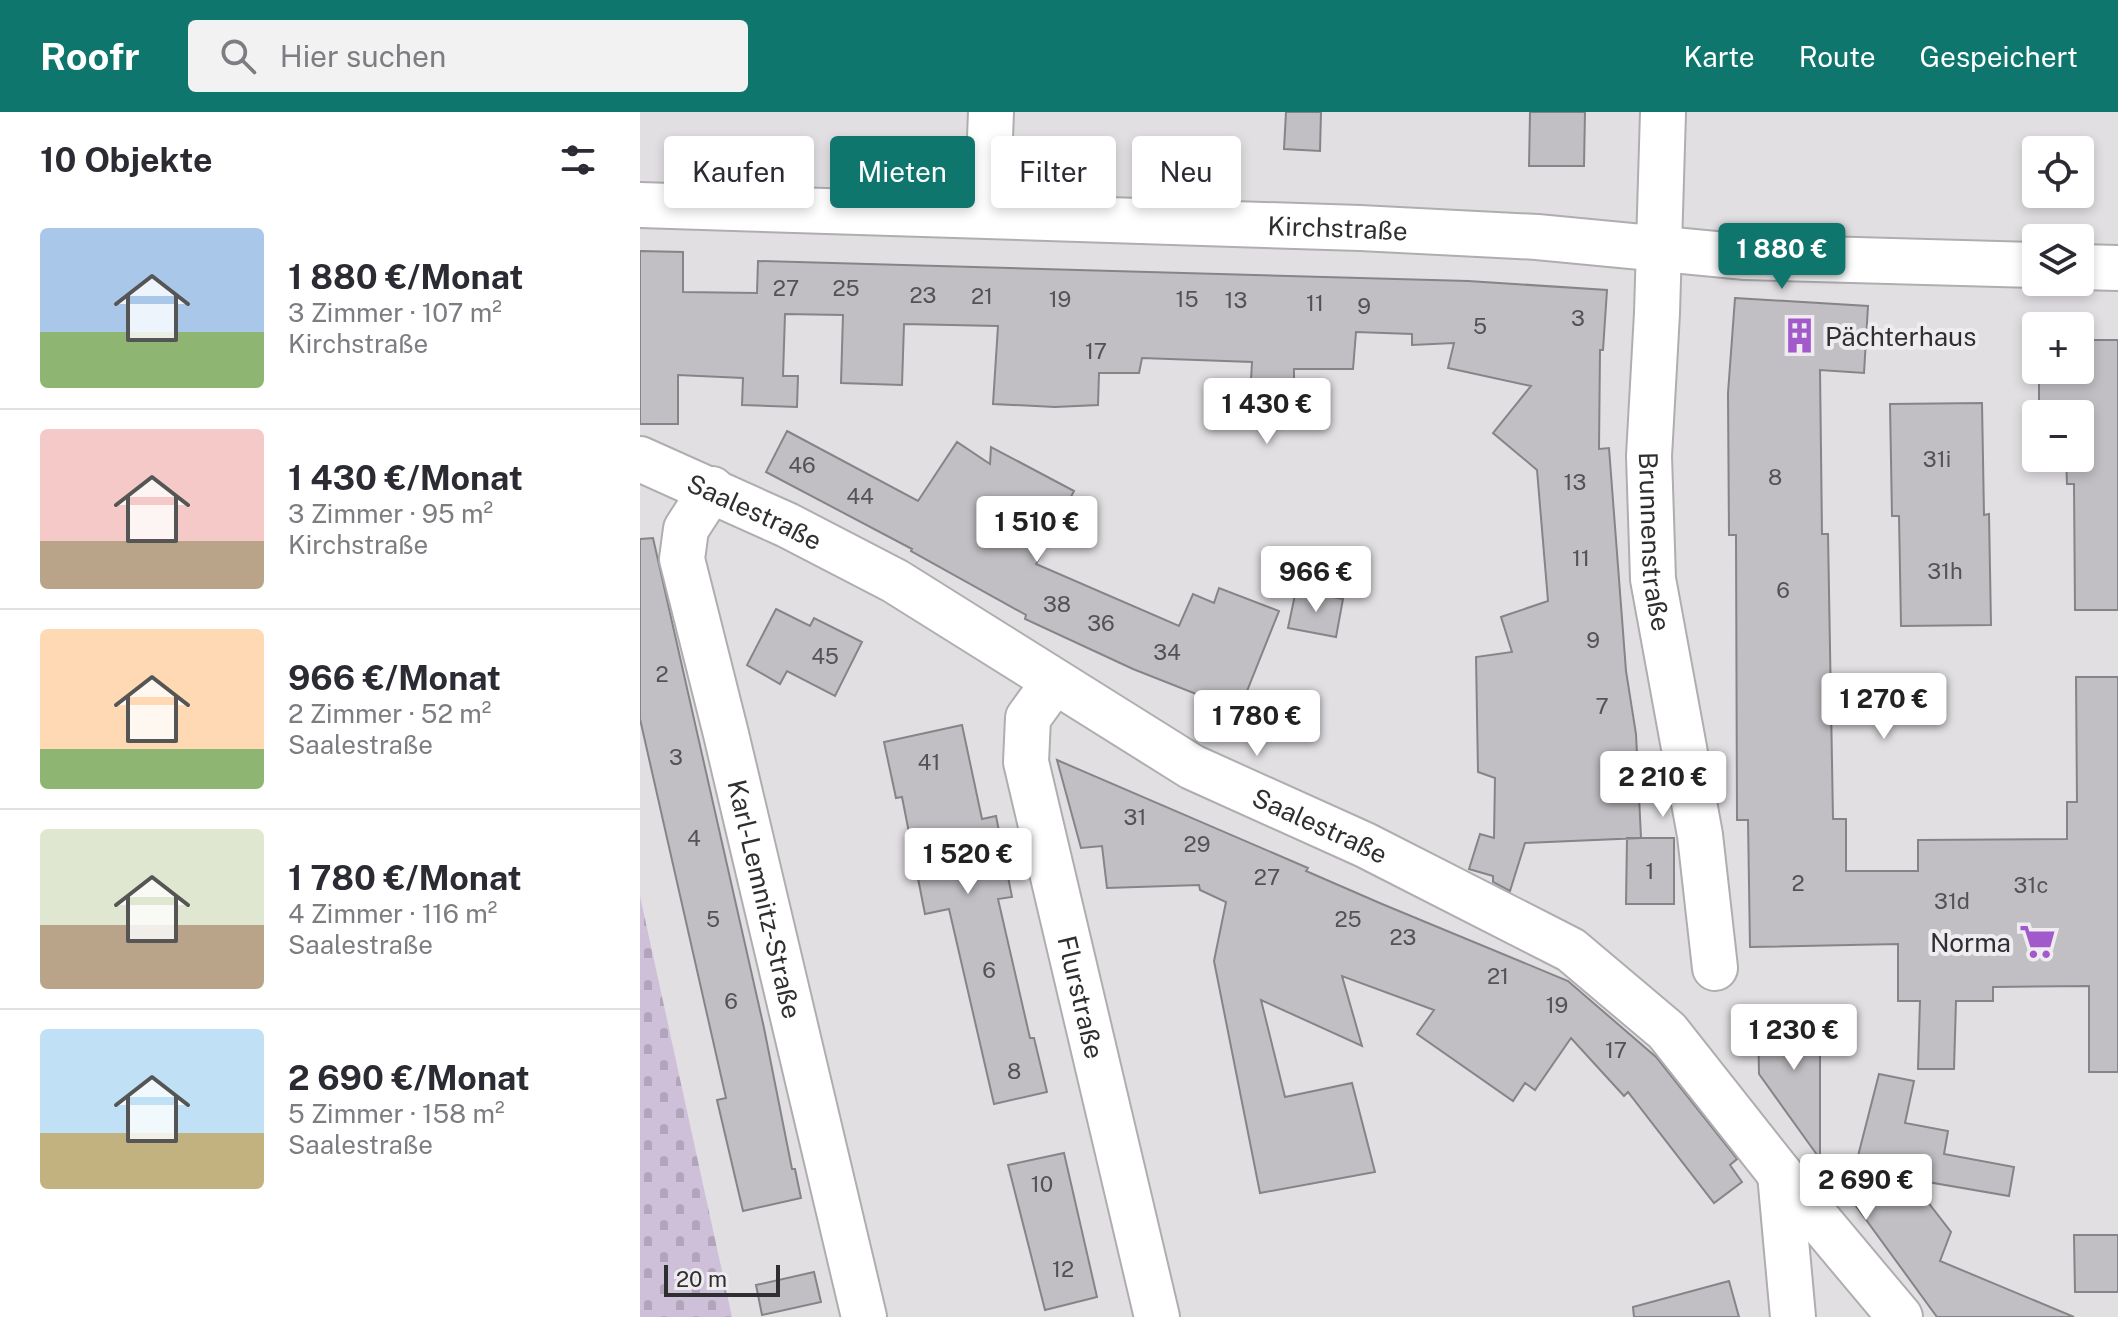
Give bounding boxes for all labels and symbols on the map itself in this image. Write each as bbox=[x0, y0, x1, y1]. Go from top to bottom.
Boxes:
street label: Kirchstraße bbox=[1267, 210, 1409, 246]
pin: 1 880 € bbox=[1708, 223, 1856, 291]
house number: 27 bbox=[773, 275, 799, 301]
house number: 25 bbox=[832, 275, 860, 301]
house number: 23 bbox=[910, 282, 936, 308]
house number: 21 bbox=[971, 283, 993, 309]
house number: 19 bbox=[1049, 286, 1071, 312]
house number: 15 bbox=[1175, 286, 1199, 312]
house number: 13 bbox=[1225, 287, 1247, 313]
house number: 11 bbox=[1306, 290, 1324, 316]
house number: 9 bbox=[1357, 293, 1371, 319]
house number: 3 bbox=[1571, 305, 1585, 331]
house number: 5 bbox=[1473, 313, 1487, 339]
building icon: Pächterhaus bbox=[1780, 317, 1818, 355]
place label: Pächterhaus bbox=[1825, 321, 1976, 352]
house number: 17 bbox=[1085, 338, 1107, 364]
pin: 1 430 € bbox=[1193, 378, 1341, 446]
house number: 31i bbox=[1923, 446, 1951, 472]
street label: Brunnenstraße bbox=[1633, 451, 1678, 633]
house number: 46 bbox=[788, 452, 816, 478]
house number: 8 bbox=[1768, 464, 1782, 490]
street label: Saalestraße bbox=[682, 467, 827, 556]
house number: 13 bbox=[1564, 469, 1586, 495]
house number: 44 bbox=[846, 483, 874, 509]
pin: 1 510 € bbox=[963, 496, 1111, 564]
house number: 11 bbox=[1572, 545, 1590, 571]
pin: 966 € bbox=[1260, 546, 1372, 614]
house number: 31h bbox=[1927, 558, 1963, 584]
house number: 6 bbox=[1776, 577, 1790, 603]
house number: 38 bbox=[1043, 591, 1071, 617]
house number: 36 bbox=[1087, 610, 1115, 636]
house number: 9 bbox=[1586, 627, 1600, 653]
house number: 34 bbox=[1153, 639, 1181, 665]
house number: 45 bbox=[811, 643, 839, 669]
house number: 2 bbox=[655, 661, 669, 687]
pin: 1 270 € bbox=[1810, 673, 1958, 741]
pin: 1 780 € bbox=[1183, 690, 1331, 758]
house number: 7 bbox=[1595, 693, 1609, 719]
house number: 3 bbox=[669, 744, 683, 770]
house number: 41 bbox=[918, 749, 940, 775]
pin: 2 210 € bbox=[1589, 751, 1737, 819]
street label: Karl-Lemnitz-Straße bbox=[722, 776, 808, 1022]
street label: Saalestraße bbox=[1248, 781, 1393, 870]
house number: 31 bbox=[1124, 804, 1146, 830]
house number: 4 bbox=[687, 825, 701, 851]
pin: 1 520 € bbox=[894, 828, 1042, 896]
house number: 29 bbox=[1184, 831, 1210, 857]
house number: 1 bbox=[1646, 858, 1654, 884]
house number: 27 bbox=[1254, 864, 1280, 890]
house number: 2 bbox=[1791, 870, 1805, 896]
house number: 31c bbox=[2014, 872, 2048, 898]
house number: 31d bbox=[1934, 888, 1970, 914]
house number: 5 bbox=[706, 906, 720, 932]
house number: 25 bbox=[1334, 906, 1362, 932]
supermarket icon: Norma bbox=[2018, 923, 2056, 961]
house number: 23 bbox=[1390, 924, 1416, 950]
place label: Norma bbox=[1930, 927, 2011, 958]
street label: Flurstraße bbox=[1052, 932, 1111, 1062]
house number: 6 bbox=[982, 957, 996, 983]
house number: 21 bbox=[1487, 963, 1509, 989]
house number: 6 bbox=[724, 988, 738, 1014]
house number: 19 bbox=[1546, 992, 1568, 1018]
pin: 1 230 € bbox=[1720, 1004, 1868, 1072]
house number: 17 bbox=[1605, 1037, 1627, 1063]
house number: 8 bbox=[1007, 1058, 1021, 1084]
pin: 2 690 € bbox=[1792, 1154, 1940, 1222]
house number: 10 bbox=[1031, 1171, 1053, 1197]
house number: 12 bbox=[1052, 1256, 1074, 1282]
scale bar bbox=[664, 1261, 780, 1297]

